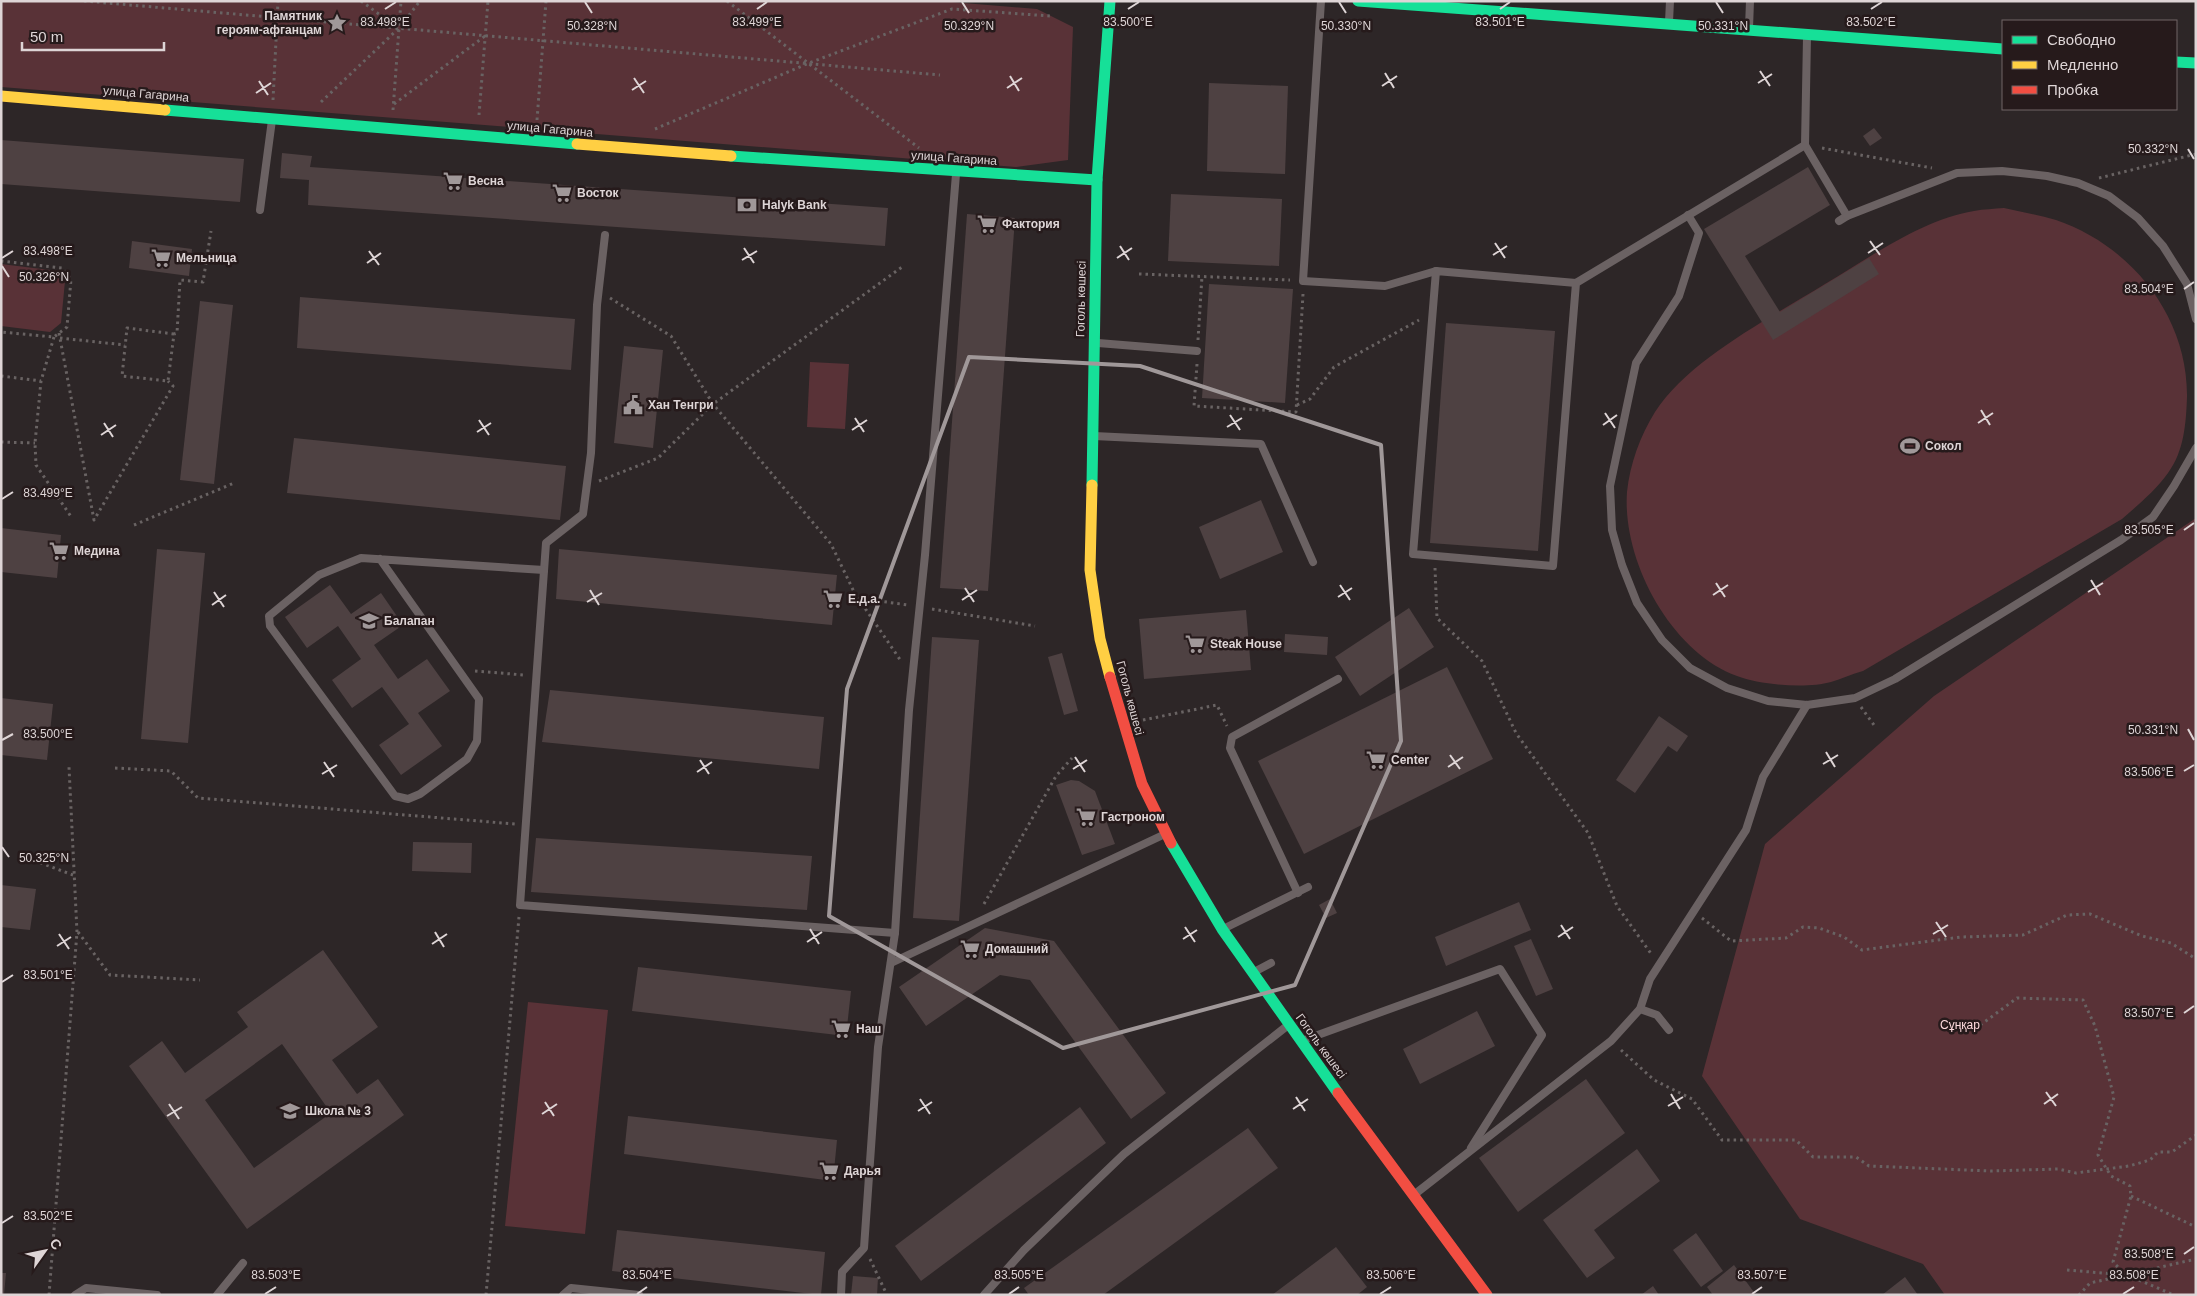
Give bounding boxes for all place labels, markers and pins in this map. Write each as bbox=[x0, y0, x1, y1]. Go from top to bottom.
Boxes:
place label: Памятник героям-афганцам bbox=[217, 9, 323, 37]
place icon: Памятник героям-афганцам bbox=[326, 12, 348, 34]
supermarket icon: Весна bbox=[442, 170, 464, 192]
place label: Весна bbox=[468, 174, 504, 188]
supermarket icon: Восток bbox=[551, 182, 573, 204]
place label: Восток bbox=[577, 186, 620, 200]
bank icon: Halyk Bank bbox=[736, 194, 758, 216]
place label: Halyk Bank bbox=[762, 198, 827, 212]
supermarket icon: Фактория bbox=[976, 213, 998, 235]
place label: Фактория bbox=[1002, 217, 1060, 231]
supermarket icon: Мельница bbox=[150, 247, 172, 269]
place label: Мельница bbox=[176, 251, 237, 265]
public building icon: Хан Тенгри bbox=[622, 394, 644, 416]
place label: Хан Тенгри bbox=[648, 398, 714, 412]
sports icon: Сокол bbox=[1899, 435, 1921, 457]
place label: Сокол bbox=[1925, 439, 1962, 453]
supermarket icon: Медина bbox=[48, 540, 70, 562]
place label: Медина bbox=[74, 544, 120, 558]
supermarket icon: Е.д.а. bbox=[822, 588, 844, 610]
place label: Е.д.а. bbox=[848, 592, 880, 606]
school or university icon: Балапан bbox=[358, 610, 380, 632]
place label: Балапан bbox=[384, 614, 435, 628]
supermarket icon: Steak House bbox=[1184, 633, 1206, 655]
place label: Steak House bbox=[1210, 637, 1282, 651]
supermarket icon: Center bbox=[1365, 749, 1387, 771]
place label: Center bbox=[1391, 753, 1429, 767]
supermarket icon: Гастроном bbox=[1075, 806, 1097, 828]
place label: Гастроном bbox=[1101, 810, 1165, 824]
supermarket icon: Домашний bbox=[959, 938, 981, 960]
place label: Домашний bbox=[985, 942, 1048, 956]
supermarket icon: Наш bbox=[830, 1018, 852, 1040]
place label: Наш bbox=[856, 1022, 881, 1036]
school or university icon: Школа № 3 bbox=[279, 1100, 301, 1122]
place label: Школа № 3 bbox=[305, 1104, 371, 1118]
supermarket icon: Дарья bbox=[818, 1160, 840, 1182]
place label: Дарья bbox=[844, 1164, 881, 1178]

